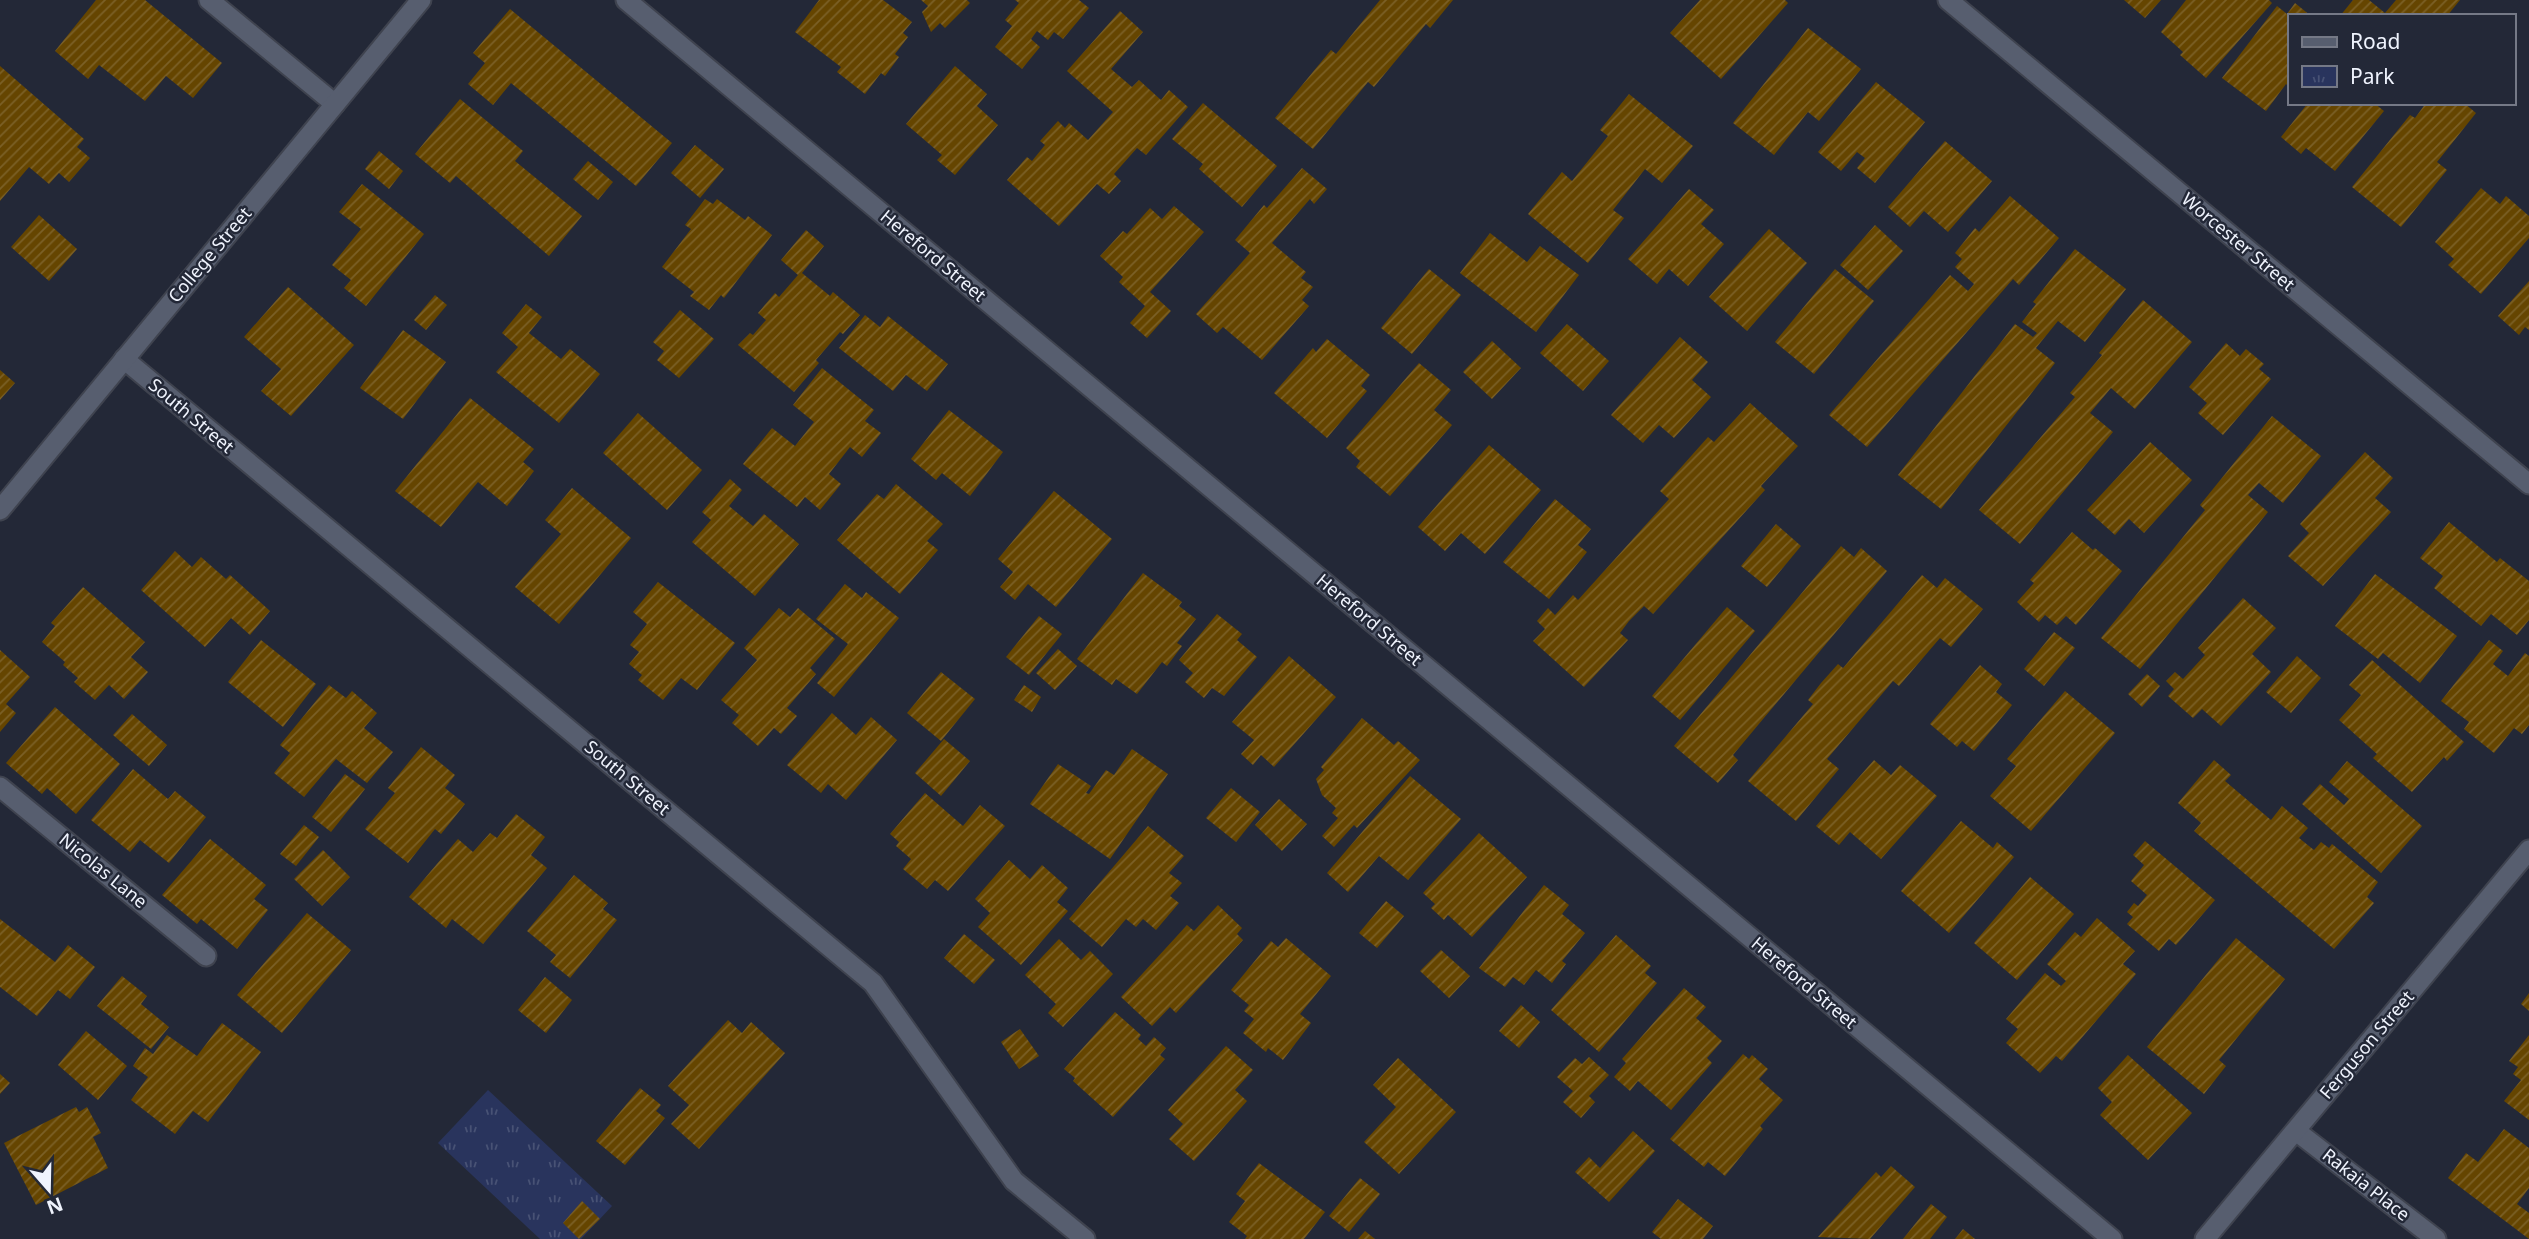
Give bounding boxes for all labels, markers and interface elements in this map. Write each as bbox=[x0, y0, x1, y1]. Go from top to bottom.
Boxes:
legend bbox=[2288, 14, 2515, 105]
text: Road bbox=[2350, 27, 2400, 55]
text: Park bbox=[2350, 62, 2395, 90]
street label: Worcester Street bbox=[2177, 187, 2301, 296]
street label: College Street bbox=[162, 201, 257, 307]
street label: Hereford Street bbox=[876, 204, 992, 307]
street label: South Street bbox=[144, 372, 240, 458]
street label: Hereford Street bbox=[1312, 568, 1428, 671]
street label: South Street bbox=[580, 734, 676, 820]
street label: Nicolas Lane bbox=[55, 827, 153, 913]
street label: Hereford Street bbox=[1747, 931, 1863, 1034]
street label: Ferguson Street bbox=[2314, 985, 2419, 1104]
street label: Rakaia Place bbox=[2318, 1142, 2415, 1226]
north arrow bbox=[14, 1155, 84, 1225]
text: N bbox=[43, 1191, 67, 1221]

